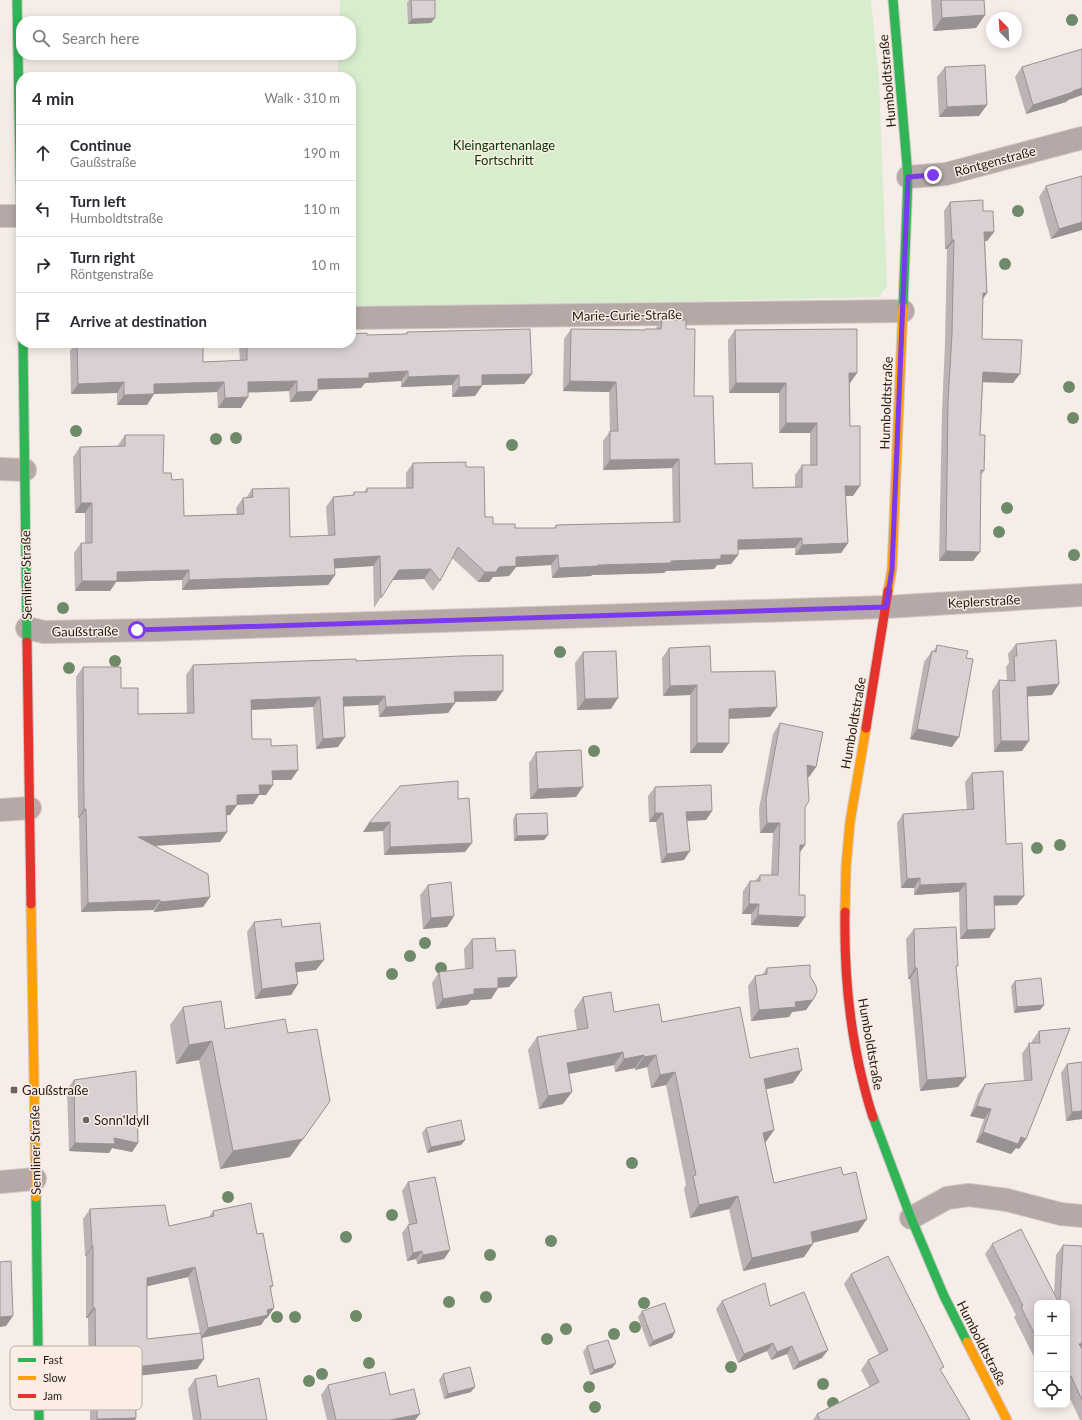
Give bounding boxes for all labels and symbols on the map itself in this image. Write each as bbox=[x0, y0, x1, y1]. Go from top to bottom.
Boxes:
north arrow bbox=[986, 12, 1022, 48]
street label: Humboldtstraße bbox=[875, 34, 899, 128]
park label: Kleingartenanlage Fortschritt bbox=[453, 137, 555, 168]
street label: Röntgenstraße bbox=[953, 142, 1038, 180]
route end bbox=[924, 166, 942, 184]
street label: Marie-Curie-Straße bbox=[572, 306, 682, 324]
street label: Humboldtstraße bbox=[876, 356, 896, 450]
street label: Semliner Straße bbox=[17, 530, 35, 620]
street label: Keplerstraße bbox=[947, 591, 1021, 611]
route start bbox=[128, 621, 146, 639]
street label: Gaußstraße bbox=[52, 622, 118, 640]
street label: Humboldtstraße bbox=[837, 676, 869, 770]
street label: Humboldtstraße bbox=[855, 997, 887, 1091]
place label: Gaußstraße bbox=[22, 1082, 89, 1098]
marker: Gaußstraße bbox=[9, 1085, 19, 1095]
street label: Semliner Straße bbox=[26, 1105, 44, 1195]
place label: Sonn'Idyll bbox=[94, 1112, 149, 1128]
marker: Sonn'Idyll bbox=[81, 1115, 91, 1125]
street label: Humboldtstraße bbox=[954, 1298, 1010, 1388]
legend bbox=[10, 1346, 142, 1410]
text: Fast bbox=[43, 1353, 63, 1366]
text: Slow bbox=[43, 1371, 67, 1384]
text: Jam bbox=[43, 1389, 62, 1402]

